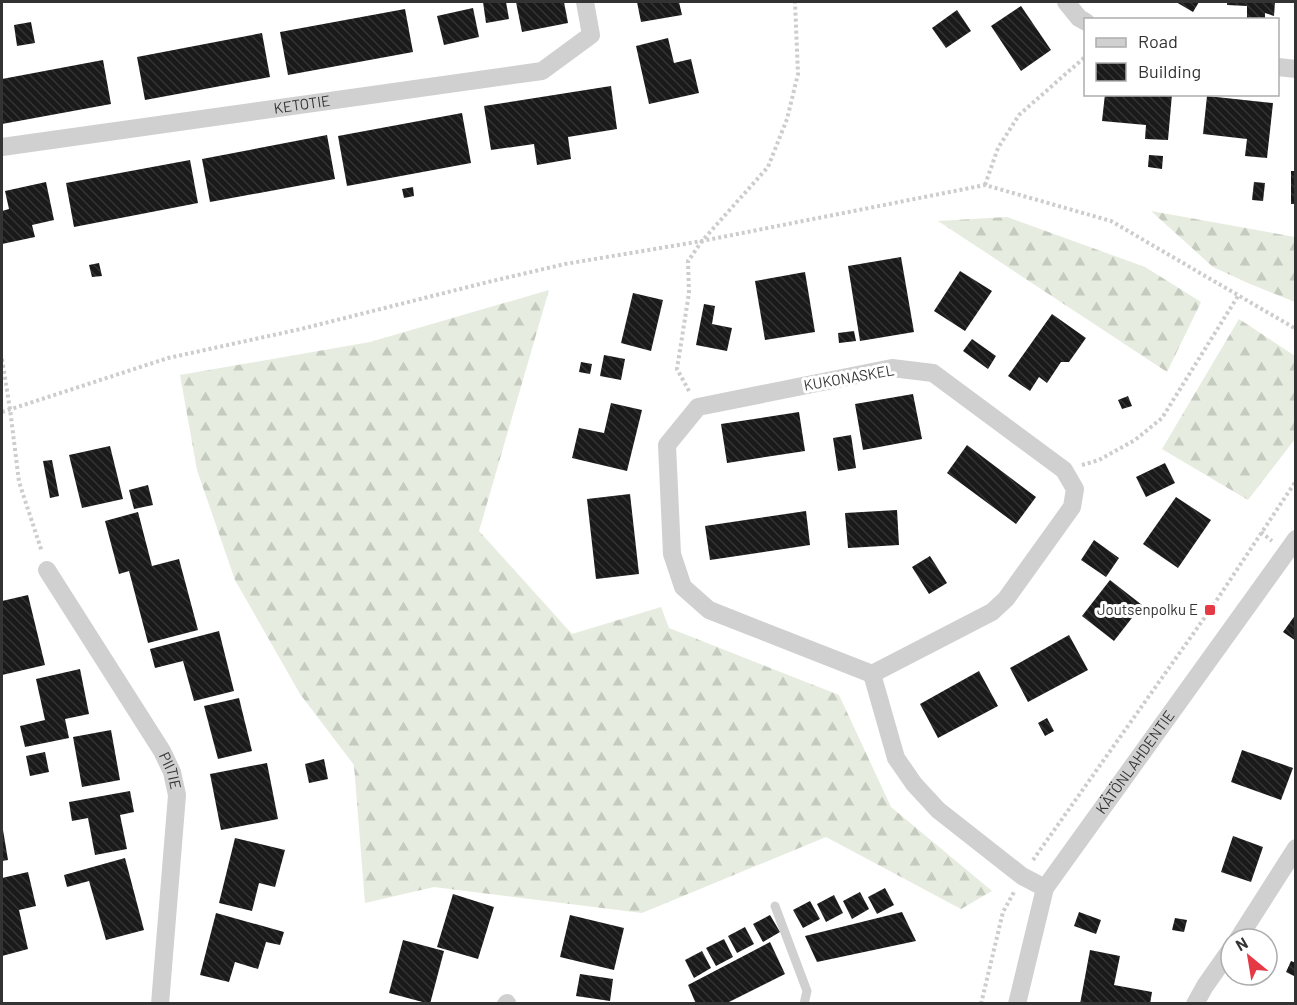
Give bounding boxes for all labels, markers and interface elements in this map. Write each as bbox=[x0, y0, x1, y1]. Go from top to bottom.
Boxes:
legend bbox=[1084, 18, 1279, 96]
text: Road bbox=[1138, 30, 1178, 52]
text: Building bbox=[1138, 60, 1201, 82]
street label: KETOTIE bbox=[273, 91, 331, 117]
street label: KUKONASKEL bbox=[802, 360, 895, 394]
place label: Joutsenpolku E bbox=[1097, 600, 1198, 618]
marker: Joutsenpolku E bbox=[1203, 603, 1217, 617]
street label: KÄTÖNLAHDENTIE bbox=[1091, 707, 1178, 817]
street label: PIITIE bbox=[156, 749, 185, 791]
north arrow bbox=[1219, 927, 1279, 987]
text: N bbox=[1232, 933, 1251, 954]

